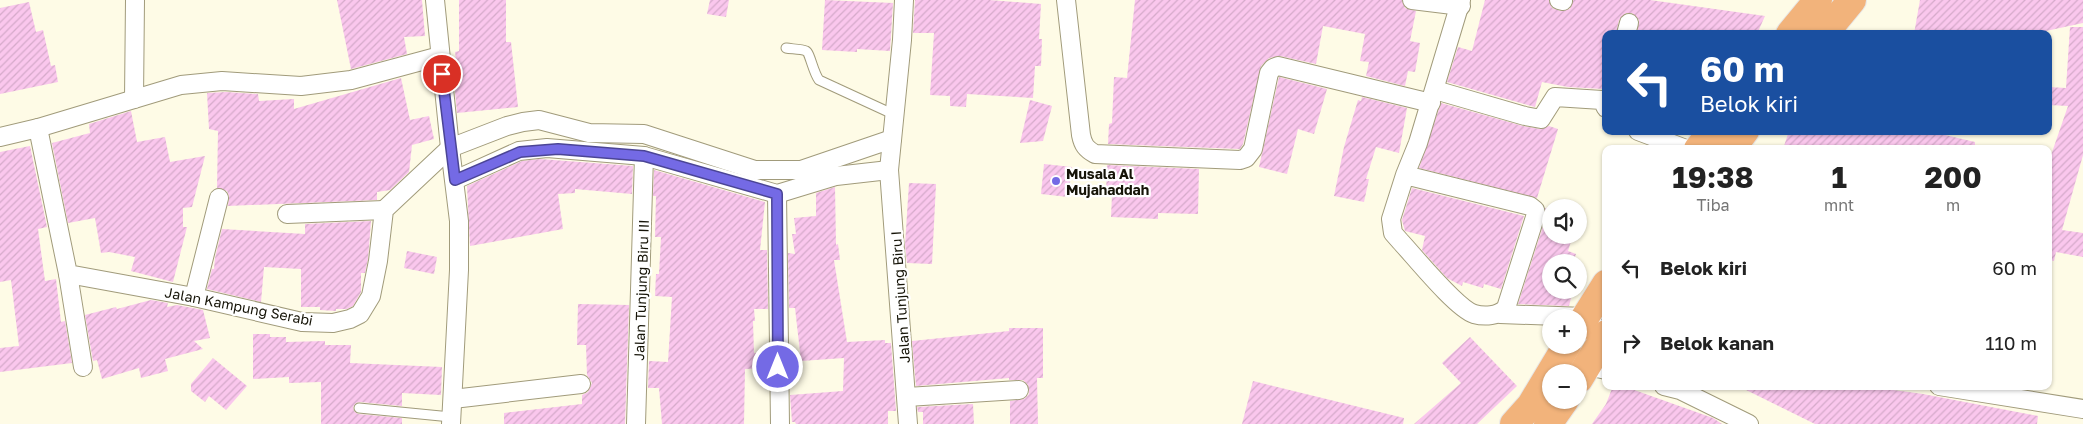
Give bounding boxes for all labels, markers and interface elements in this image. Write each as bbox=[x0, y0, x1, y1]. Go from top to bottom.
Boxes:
text: 60 m bbox=[1700, 48, 1784, 90]
icon: left bbox=[1617, 50, 1682, 115]
pin bbox=[421, 53, 463, 95]
icon: arrive bbox=[428, 60, 456, 88]
text: Belok kiri bbox=[1700, 90, 1798, 117]
text: 19:38 bbox=[1672, 159, 1754, 195]
text: 1 bbox=[1831, 159, 1847, 195]
text: 200 bbox=[1924, 159, 1982, 195]
place label: Musala Al Mujahaddah bbox=[1066, 165, 1149, 198]
marker: Musala Al Mujahaddah bbox=[1050, 175, 1062, 187]
text: Tiba bbox=[1696, 195, 1730, 215]
text: mnt bbox=[1824, 195, 1854, 215]
text: m bbox=[1946, 195, 1960, 215]
map controls bbox=[1542, 199, 1587, 409]
button: sound bbox=[1542, 199, 1587, 244]
street label: Jalan Tunjung Biru III bbox=[630, 219, 652, 361]
street label: Jalan Tunjung Biru I bbox=[887, 230, 913, 364]
button: search bbox=[1542, 254, 1587, 299]
icon: left bbox=[1617, 254, 1645, 282]
text: Belok kiri bbox=[1660, 256, 1747, 279]
text: 60 m bbox=[1992, 256, 2037, 279]
street label: Jalan Kampung Serabi bbox=[164, 283, 314, 329]
button: + bbox=[1542, 309, 1587, 354]
icon: right bbox=[1617, 329, 1645, 357]
text: Belok kanan bbox=[1660, 331, 1774, 354]
text: 110 m bbox=[1985, 331, 2037, 354]
position arrow bbox=[751, 340, 803, 392]
button: − bbox=[1542, 364, 1587, 409]

